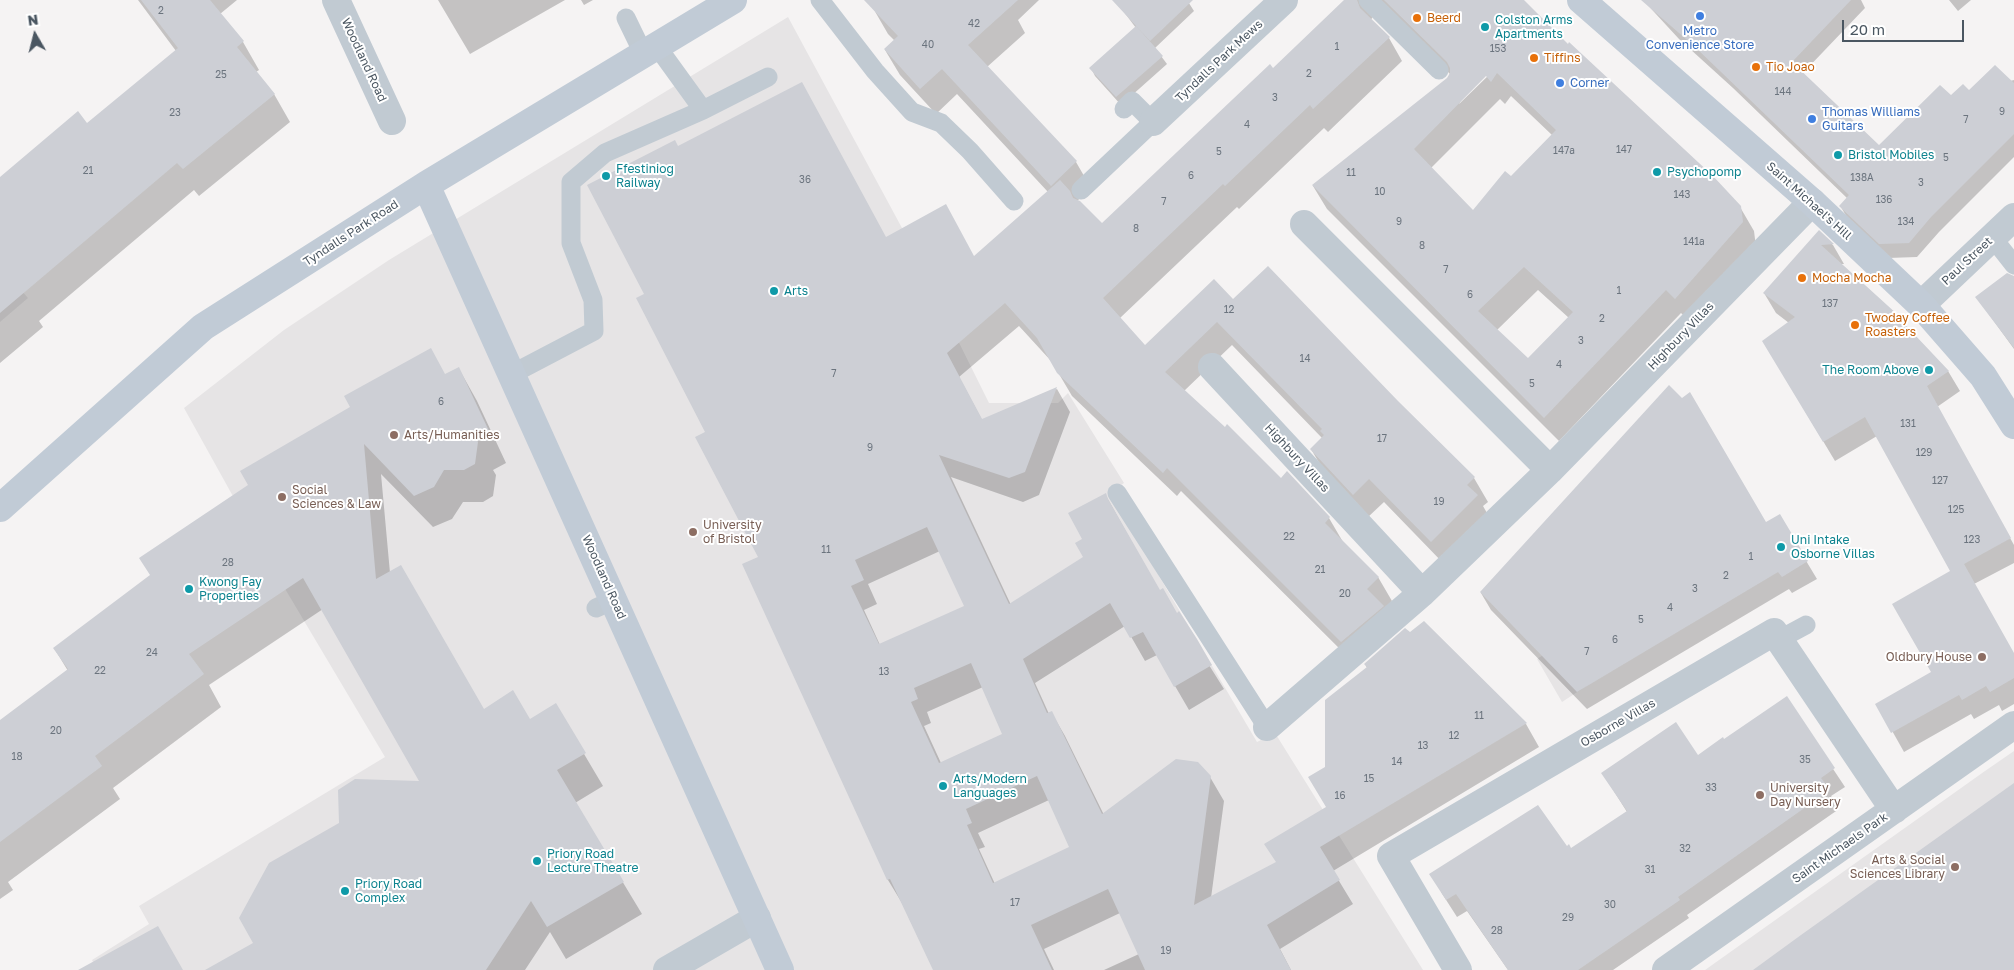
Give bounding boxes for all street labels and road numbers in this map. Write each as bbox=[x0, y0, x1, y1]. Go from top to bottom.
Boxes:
street label: Woodland Road bbox=[338, 16, 390, 104]
street label: Tyndalls Park Mews bbox=[1172, 17, 1266, 105]
street label: Saint Michael's Hill bbox=[1764, 159, 1854, 243]
street label: Tyndalls Park Road bbox=[301, 197, 401, 269]
street label: Paul Street bbox=[1939, 234, 1995, 288]
street label: Highbury Villas bbox=[1645, 299, 1717, 373]
street label: Highbury Villas bbox=[1262, 421, 1332, 495]
street label: Woodland Road bbox=[579, 533, 629, 621]
street label: Osborne Villas bbox=[1578, 696, 1658, 750]
street label: Saint Michaels Park bbox=[1790, 810, 1890, 886]

